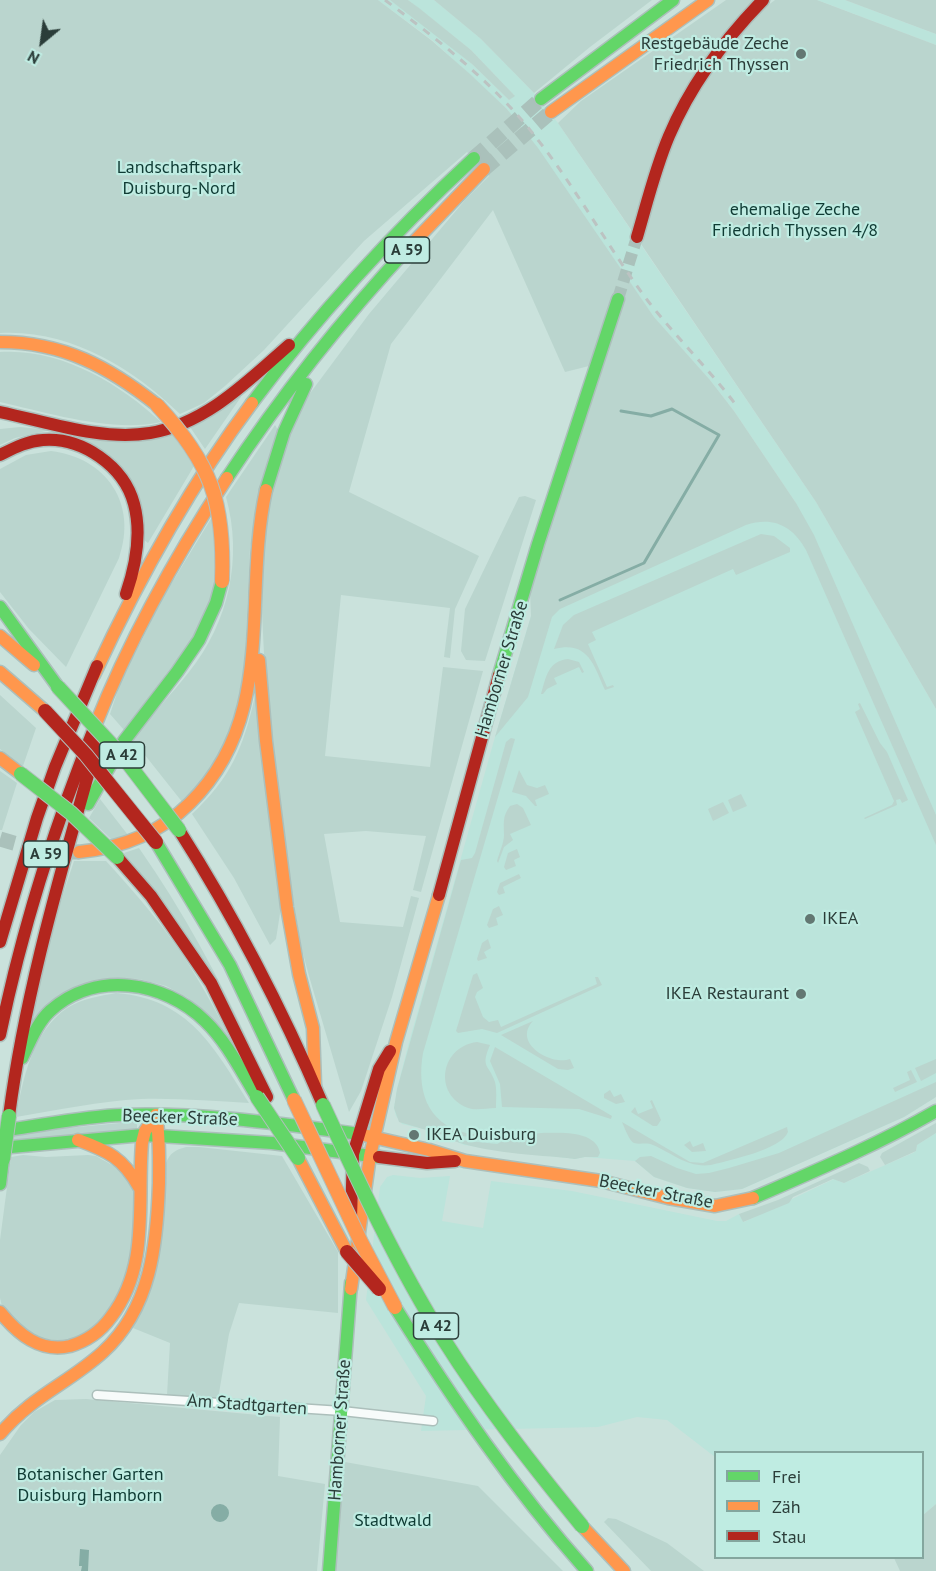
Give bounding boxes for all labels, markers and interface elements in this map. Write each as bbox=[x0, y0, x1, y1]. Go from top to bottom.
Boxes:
north arrow bbox=[12, 12, 72, 72]
place label: Restgebäude Zeche Friedrich Thyssen bbox=[641, 33, 789, 76]
text: N bbox=[24, 46, 43, 69]
marker: Restgebäude Zeche Friedrich Thyssen bbox=[794, 47, 808, 61]
park label: Landschaftspark Duisburg-Nord bbox=[117, 157, 241, 200]
park label: ehemalige Zeche Friedrich Thyssen 4/8 bbox=[712, 199, 878, 242]
road number: A 59 bbox=[384, 237, 430, 263]
street label: Hamborner Straße bbox=[471, 598, 533, 740]
road number: A 42 bbox=[100, 742, 144, 768]
road number: A 59 bbox=[24, 841, 68, 867]
place label: IKEA bbox=[822, 908, 858, 930]
marker: IKEA bbox=[803, 912, 817, 926]
place label: IKEA Restaurant bbox=[666, 983, 789, 1005]
marker: IKEA Restaurant bbox=[794, 987, 808, 1001]
street label: Beecker Straße bbox=[122, 1105, 238, 1131]
place label: IKEA Duisburg bbox=[426, 1124, 536, 1146]
marker: IKEA Duisburg bbox=[407, 1128, 421, 1142]
street label: Beecker Straße bbox=[597, 1170, 715, 1214]
road number: A 42 bbox=[414, 1313, 458, 1339]
street label: Hamborner Straße bbox=[324, 1359, 356, 1501]
street label: Am Stadtgarten bbox=[186, 1390, 308, 1420]
legend bbox=[714, 1451, 924, 1559]
park label: Botanischer Garten Duisburg Hamborn bbox=[17, 1464, 163, 1506]
text: Frei bbox=[772, 1465, 801, 1488]
text: Zäh bbox=[772, 1495, 801, 1518]
park label: Stadtwald bbox=[354, 1510, 432, 1532]
text: Stau bbox=[772, 1525, 806, 1548]

